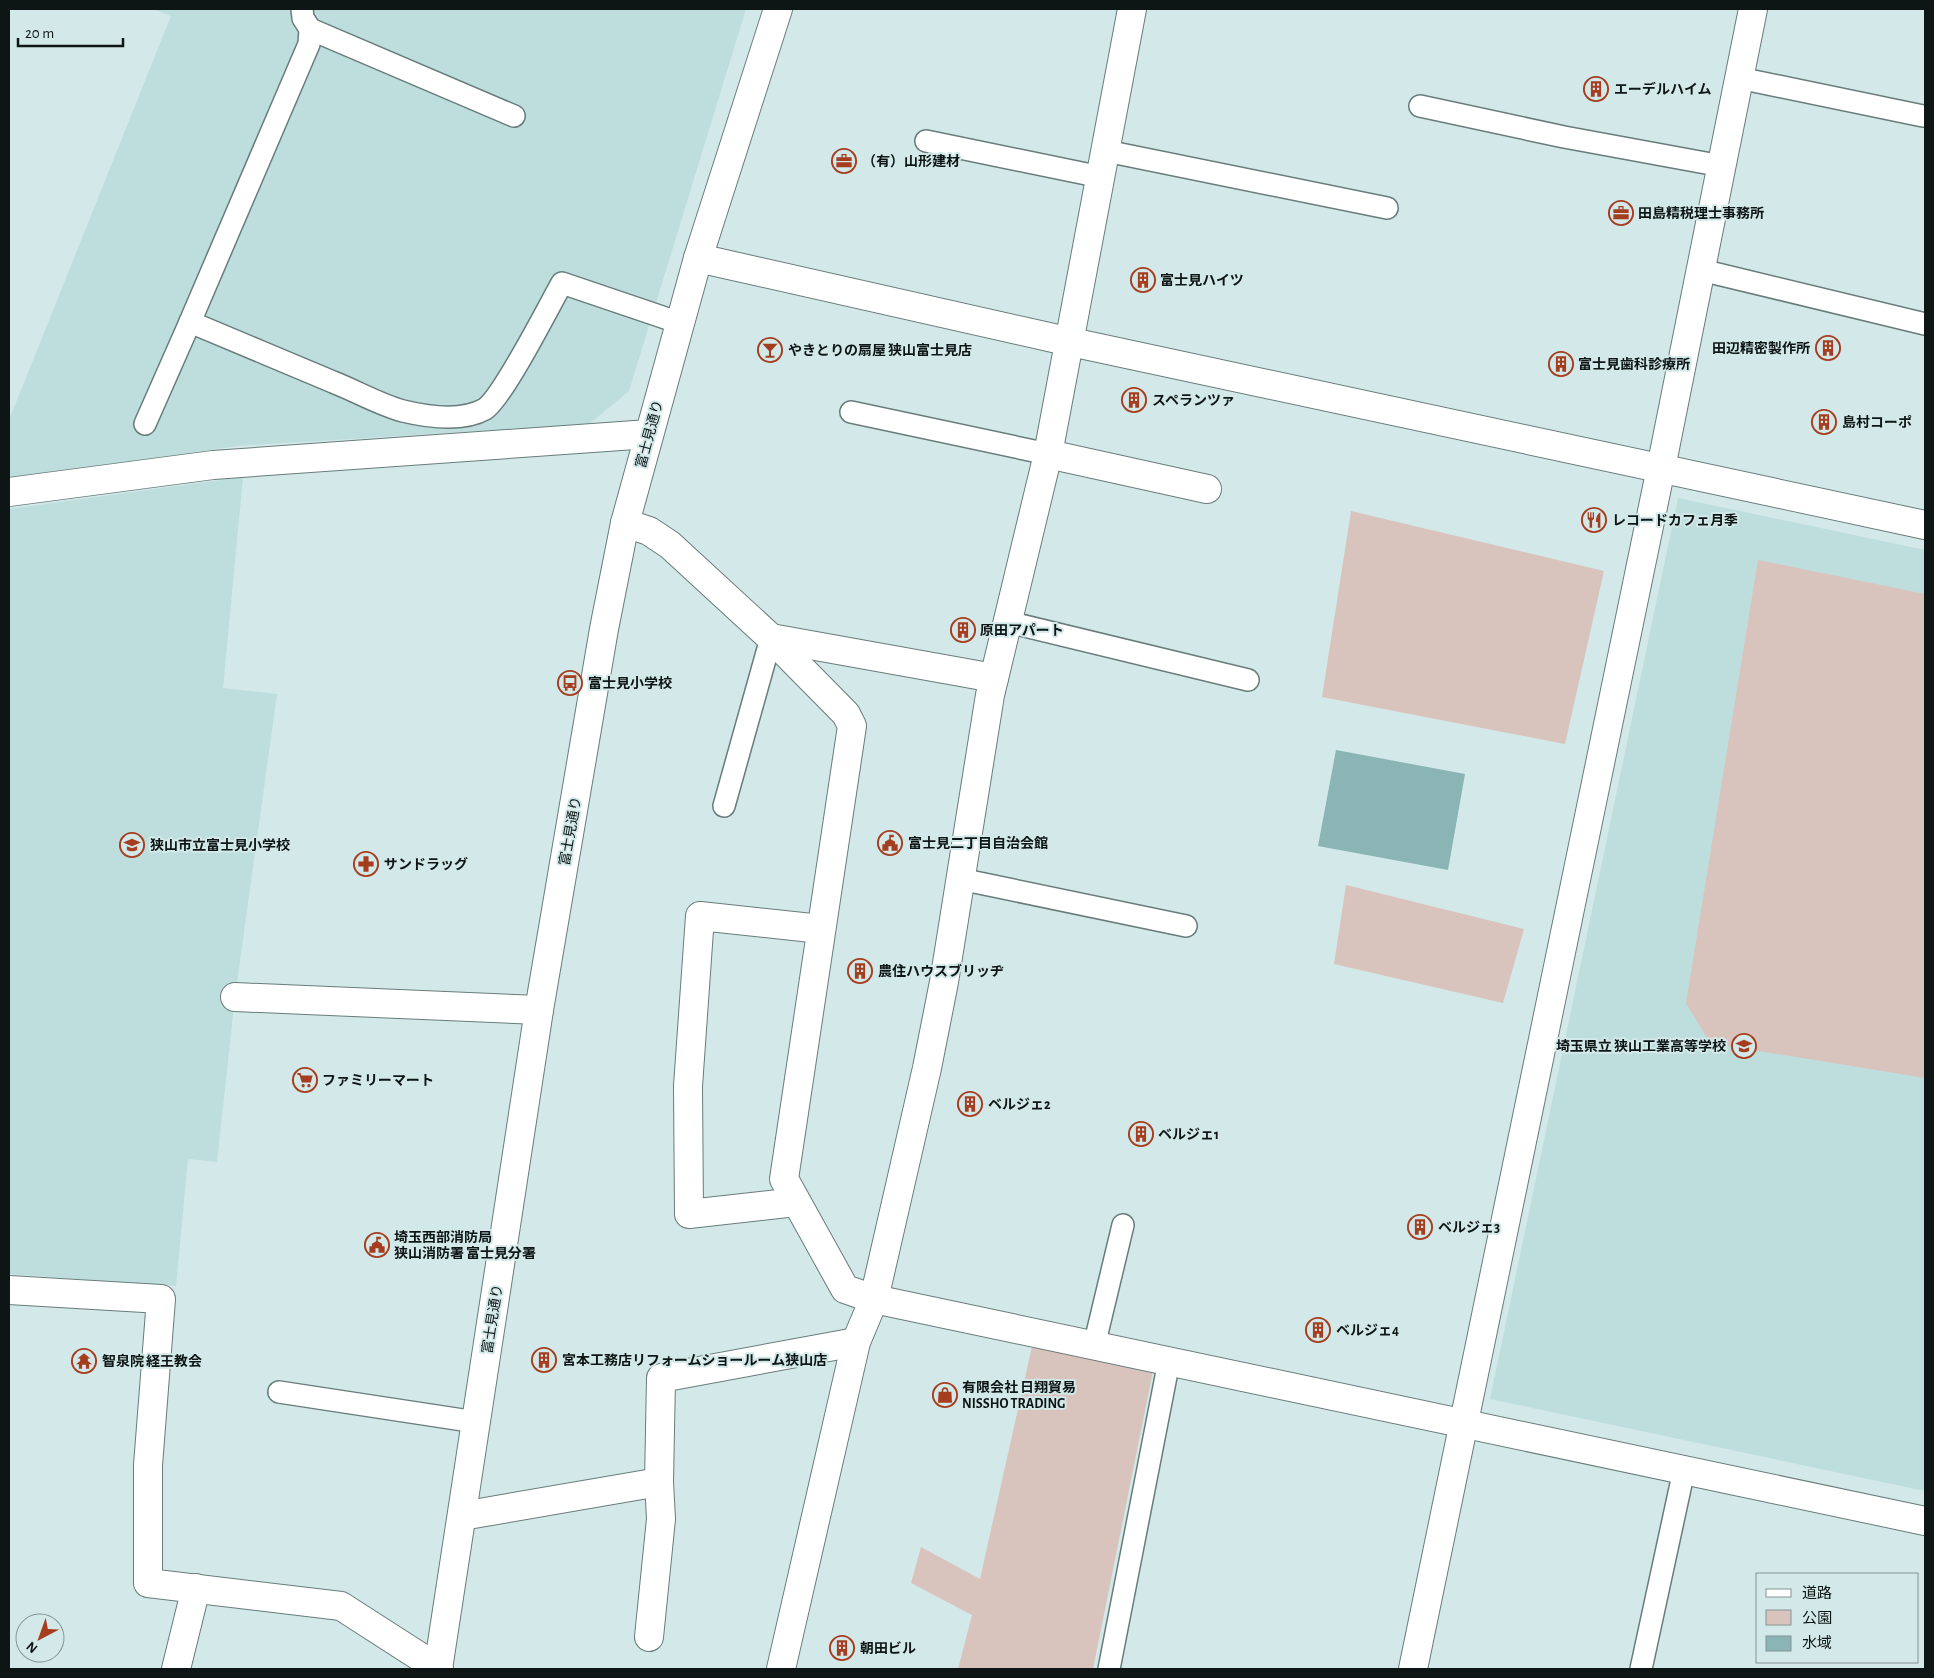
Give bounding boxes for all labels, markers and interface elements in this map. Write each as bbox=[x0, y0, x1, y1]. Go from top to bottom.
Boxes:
scale bar bbox=[18, 15, 122, 47]
text: 20 m bbox=[25, 26, 54, 41]
building icon: エーデルハイム bbox=[1583, 76, 1609, 102]
place label: エーデルハイム bbox=[1614, 81, 1711, 97]
office icon: （有）山形建材 bbox=[831, 148, 857, 174]
place label: （有）山形建材 bbox=[862, 153, 960, 169]
office icon: 田島精税理士事務所 bbox=[1608, 200, 1634, 226]
place label: 田島精税理士事務所 bbox=[1638, 205, 1764, 221]
building icon: 富士見ハイツ bbox=[1130, 267, 1156, 293]
place label: 富士見ハイツ bbox=[1160, 273, 1244, 288]
building icon: 田辺精密製作所 bbox=[1815, 335, 1841, 361]
bar icon: やきとりの扇屋 狭山富士見店 bbox=[757, 337, 783, 363]
place label: 田辺精密製作所 bbox=[1712, 340, 1810, 356]
place label: やきとりの扇屋 狭山富士見店 bbox=[788, 343, 972, 358]
building icon: 富士見歯科診療所 bbox=[1548, 351, 1574, 377]
place label: 富士見歯科診療所 bbox=[1578, 357, 1690, 372]
building icon: スペランツァ bbox=[1121, 387, 1147, 413]
place label: スペランツァ bbox=[1152, 394, 1235, 408]
street label: 富士見通り bbox=[633, 398, 666, 470]
building icon: 島村コーポ bbox=[1811, 409, 1837, 435]
place label: 島村コーポ bbox=[1842, 414, 1912, 430]
restaurant icon: レコードカフェ月季 bbox=[1581, 507, 1607, 533]
place label: レコードカフェ月季 bbox=[1612, 513, 1738, 528]
building icon: 原田アパート bbox=[950, 617, 976, 643]
place label: 原田アパート bbox=[980, 623, 1064, 638]
bus stop icon: 富士見小学校 bbox=[557, 670, 583, 696]
place label: 富士見小学校 bbox=[588, 676, 672, 691]
street label: 富士見通り bbox=[557, 795, 584, 867]
public building icon: 富士見二丁目自治会館 bbox=[877, 830, 903, 856]
school or university icon: 狭山市立富士見小学校 bbox=[119, 832, 145, 858]
place label: 富士見二丁目自治会館 bbox=[908, 835, 1048, 851]
place label: 狭山市立富士見小学校 bbox=[150, 838, 290, 853]
pharmacy icon: サンドラッグ bbox=[353, 851, 379, 877]
place label: サンドラッグ bbox=[384, 856, 468, 872]
building icon: 農住ハウスブリッヂ bbox=[847, 958, 873, 984]
place label: 農住ハウスブリッヂ bbox=[878, 963, 1004, 979]
school or university icon: 埼玉県立 狭山工業高等学校 bbox=[1731, 1033, 1757, 1059]
place label: 埼玉県立 狭山工業高等学校 bbox=[1556, 1038, 1726, 1054]
supermarket icon: ファミリーマート bbox=[292, 1067, 318, 1093]
place label: ファミリーマート bbox=[322, 1074, 434, 1088]
building icon: ベルジェ2 bbox=[957, 1091, 983, 1117]
place label: ベルジェ2 bbox=[988, 1097, 1051, 1112]
building icon: ベルジェ1 bbox=[1128, 1121, 1154, 1147]
place label: ベルジェ1 bbox=[1158, 1127, 1219, 1142]
building icon: ベルジェ3 bbox=[1407, 1214, 1433, 1240]
place label: ベルジェ3 bbox=[1438, 1220, 1500, 1235]
place label: 埼玉西部消防局 狭山消防署 富士見分署 bbox=[394, 1230, 536, 1261]
public building icon: 埼玉西部消防局 狭山消防署 富士見分署 bbox=[364, 1232, 390, 1258]
street label: 富士見通り bbox=[480, 1283, 505, 1355]
building icon: ベルジェ4 bbox=[1305, 1317, 1331, 1343]
place label: ベルジェ4 bbox=[1336, 1323, 1399, 1338]
building icon: 宮本工務店リフォームショールーム狭山店 bbox=[531, 1347, 557, 1373]
temple icon: 智泉院 経王教会 bbox=[71, 1348, 97, 1374]
place label: 智泉院 経王教会 bbox=[102, 1353, 202, 1369]
place label: 宮本工務店リフォームショールーム狭山店 bbox=[562, 1353, 827, 1368]
place label: 有限会社 日翔貿易 NISSHO TRADING bbox=[962, 1379, 1076, 1411]
shop icon: 有限会社 日翔貿易 NISSHO TRADING bbox=[932, 1382, 958, 1408]
legend bbox=[1756, 1573, 1919, 1663]
text: 道路 bbox=[1802, 1585, 1832, 1601]
text: 公園 bbox=[1802, 1610, 1832, 1626]
north arrow bbox=[15, 1613, 65, 1663]
building icon: 朝田ビル bbox=[829, 1635, 855, 1661]
text: 水域 bbox=[1802, 1635, 1832, 1651]
text: N bbox=[24, 1639, 40, 1656]
place label: 朝田ビル bbox=[860, 1641, 916, 1656]

